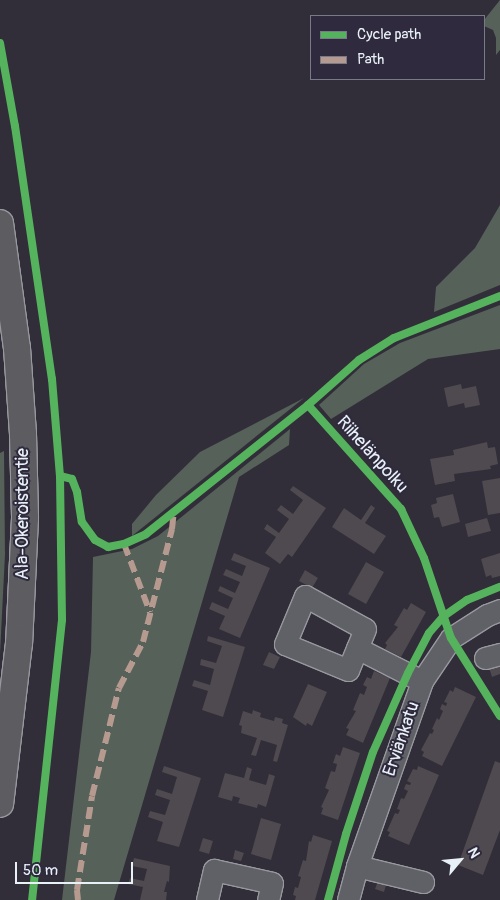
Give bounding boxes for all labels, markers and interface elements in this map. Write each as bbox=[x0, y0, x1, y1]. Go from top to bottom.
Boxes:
legend bbox=[310, 15, 485, 80]
text: Cycle path bbox=[357, 25, 421, 44]
text: Path bbox=[357, 50, 384, 69]
street label: Riihelänpolku bbox=[332, 412, 412, 498]
street label: Ala-Okeroistentie bbox=[12, 448, 34, 580]
street label: Erviänkatu bbox=[379, 699, 425, 779]
north arrow bbox=[435, 835, 485, 885]
text: N bbox=[464, 845, 483, 861]
scale bar bbox=[18, 852, 135, 884]
text: 50 m bbox=[23, 861, 58, 880]

